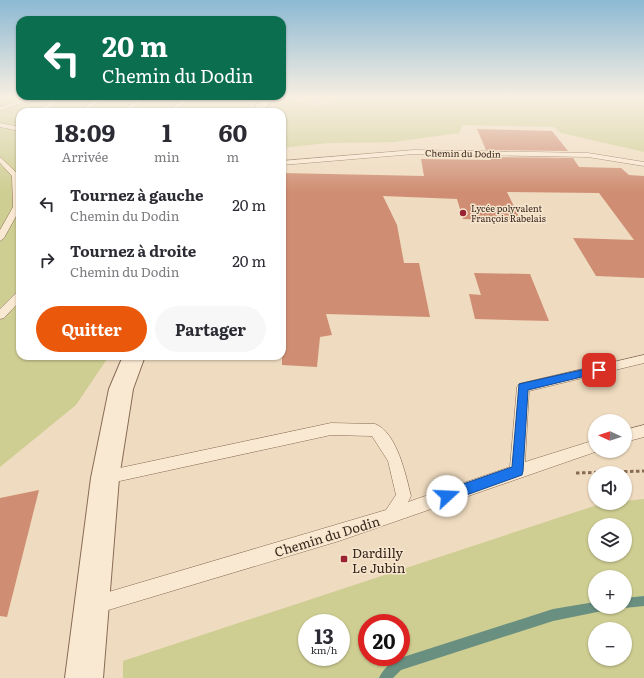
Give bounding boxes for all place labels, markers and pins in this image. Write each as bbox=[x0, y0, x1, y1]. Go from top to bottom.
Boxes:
place label: Lycée polyvalent François Rabelais bbox=[471, 201, 546, 225]
marker: Lycée polyvalent François Rabelais bbox=[458, 208, 468, 218]
pin bbox=[582, 353, 616, 387]
place label: Dardilly Le Jubin bbox=[352, 543, 406, 577]
marker: Dardilly Le Jubin bbox=[339, 554, 349, 564]

